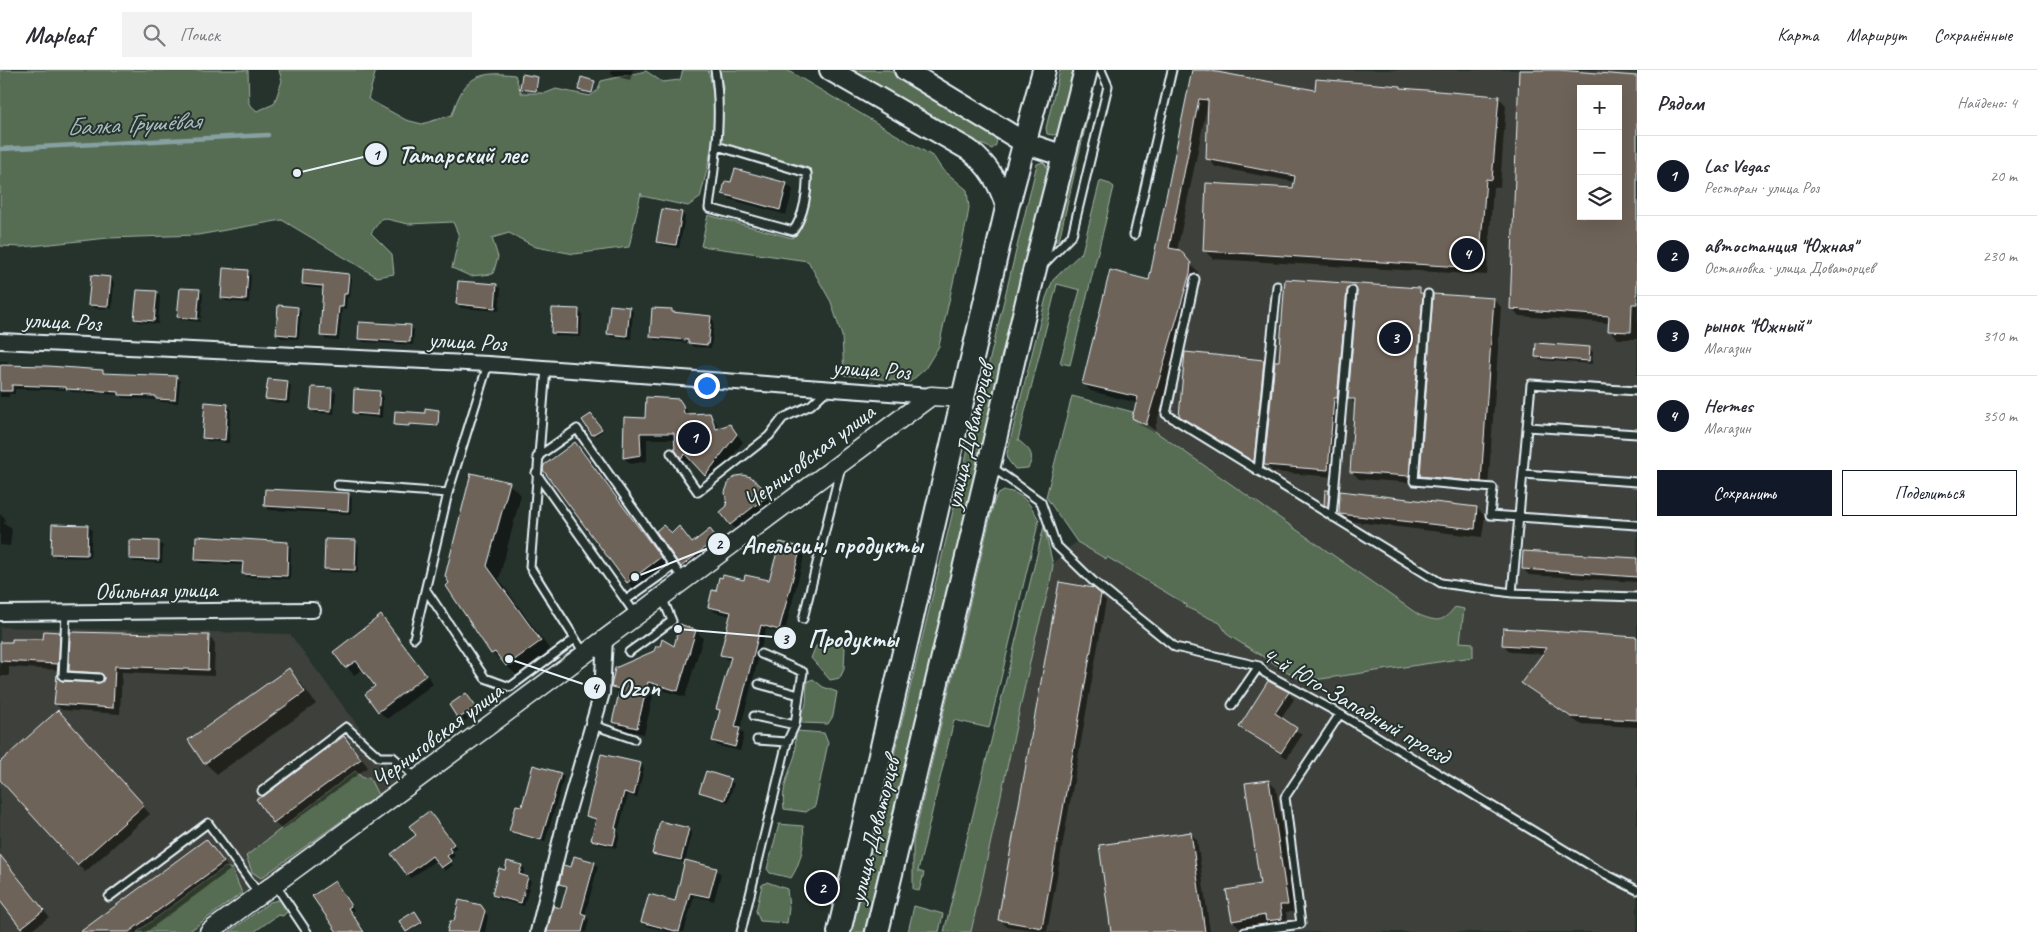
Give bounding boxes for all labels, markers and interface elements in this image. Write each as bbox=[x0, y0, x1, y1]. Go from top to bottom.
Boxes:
search box bbox=[122, 12, 472, 57]
text: Mapleaf bbox=[25, 20, 92, 50]
icon: search bbox=[140, 21, 168, 49]
text: Поиск bbox=[180, 23, 220, 47]
text: Карта bbox=[1777, 24, 1818, 46]
text: Маршрут bbox=[1846, 24, 1906, 46]
text: Сохранённые bbox=[1934, 24, 2012, 46]
map controls bbox=[1577, 85, 1622, 220]
button: + bbox=[1577, 85, 1622, 130]
text: Рядом bbox=[1657, 90, 1704, 116]
text: Найдено: 4 bbox=[1957, 93, 2017, 113]
water label: Балка Грушёвая bbox=[66, 104, 205, 143]
button: − bbox=[1577, 130, 1622, 175]
callout: Татарский лес bbox=[363, 134, 537, 174]
text: Татарский лес bbox=[398, 139, 529, 171]
text: 1 bbox=[373, 146, 382, 165]
text: Las Vegas bbox=[1704, 154, 1768, 178]
text: 1 bbox=[1669, 166, 1677, 186]
text: 20 m bbox=[1990, 166, 2017, 186]
button: layers bbox=[1577, 175, 1622, 220]
text: Ресторан · улица Роз bbox=[1704, 178, 1819, 198]
text: автостанция "Южная" bbox=[1704, 234, 1857, 258]
pin: 4 bbox=[1451, 235, 1483, 273]
text: 2 bbox=[1669, 246, 1677, 266]
text: 230 m bbox=[1983, 246, 2017, 266]
text: Остановка · улица Доваторцев bbox=[1704, 258, 1874, 278]
street label: улица Роз bbox=[21, 304, 104, 338]
text: рынок "Южный" bbox=[1704, 314, 1808, 338]
pin: 3 bbox=[1379, 319, 1411, 357]
street label: улица Роз bbox=[426, 324, 509, 358]
text: 3 bbox=[1669, 326, 1677, 346]
text: 310 m bbox=[1983, 326, 2017, 346]
text: Магазин bbox=[1704, 338, 1751, 358]
street label: улица Роз bbox=[829, 351, 913, 387]
street label: улица Доваторцев bbox=[937, 354, 1002, 514]
your location bbox=[694, 373, 720, 399]
text: Hermes bbox=[1704, 394, 1753, 418]
street label: Черниговская улица bbox=[737, 396, 882, 515]
text: 4 bbox=[1669, 406, 1677, 426]
text: 350 m bbox=[1983, 406, 2017, 426]
text: Магазин bbox=[1704, 418, 1751, 438]
pin: 1 bbox=[678, 419, 710, 457]
button: Сохранить bbox=[1657, 470, 1832, 516]
button: Поделиться bbox=[1842, 470, 2017, 516]
callout: Апельсин, продукты bbox=[706, 524, 933, 564]
text: Апельсин, продукты bbox=[741, 529, 925, 561]
text: 2 bbox=[716, 535, 724, 554]
street label: Обильная улица bbox=[95, 574, 219, 606]
callout: Продукты bbox=[773, 618, 908, 658]
text: Продукты bbox=[808, 623, 900, 655]
text: 3 bbox=[782, 630, 790, 649]
street label: 4-й Юго-Западный проезд bbox=[1256, 639, 1458, 772]
callout: Ozon bbox=[583, 668, 669, 708]
text: Ozon bbox=[618, 672, 660, 704]
street label: Черниговская улица bbox=[365, 675, 510, 794]
text: 4 bbox=[592, 679, 601, 698]
street label: улица Доваторцев bbox=[841, 748, 908, 908]
pin: 2 bbox=[806, 869, 838, 907]

